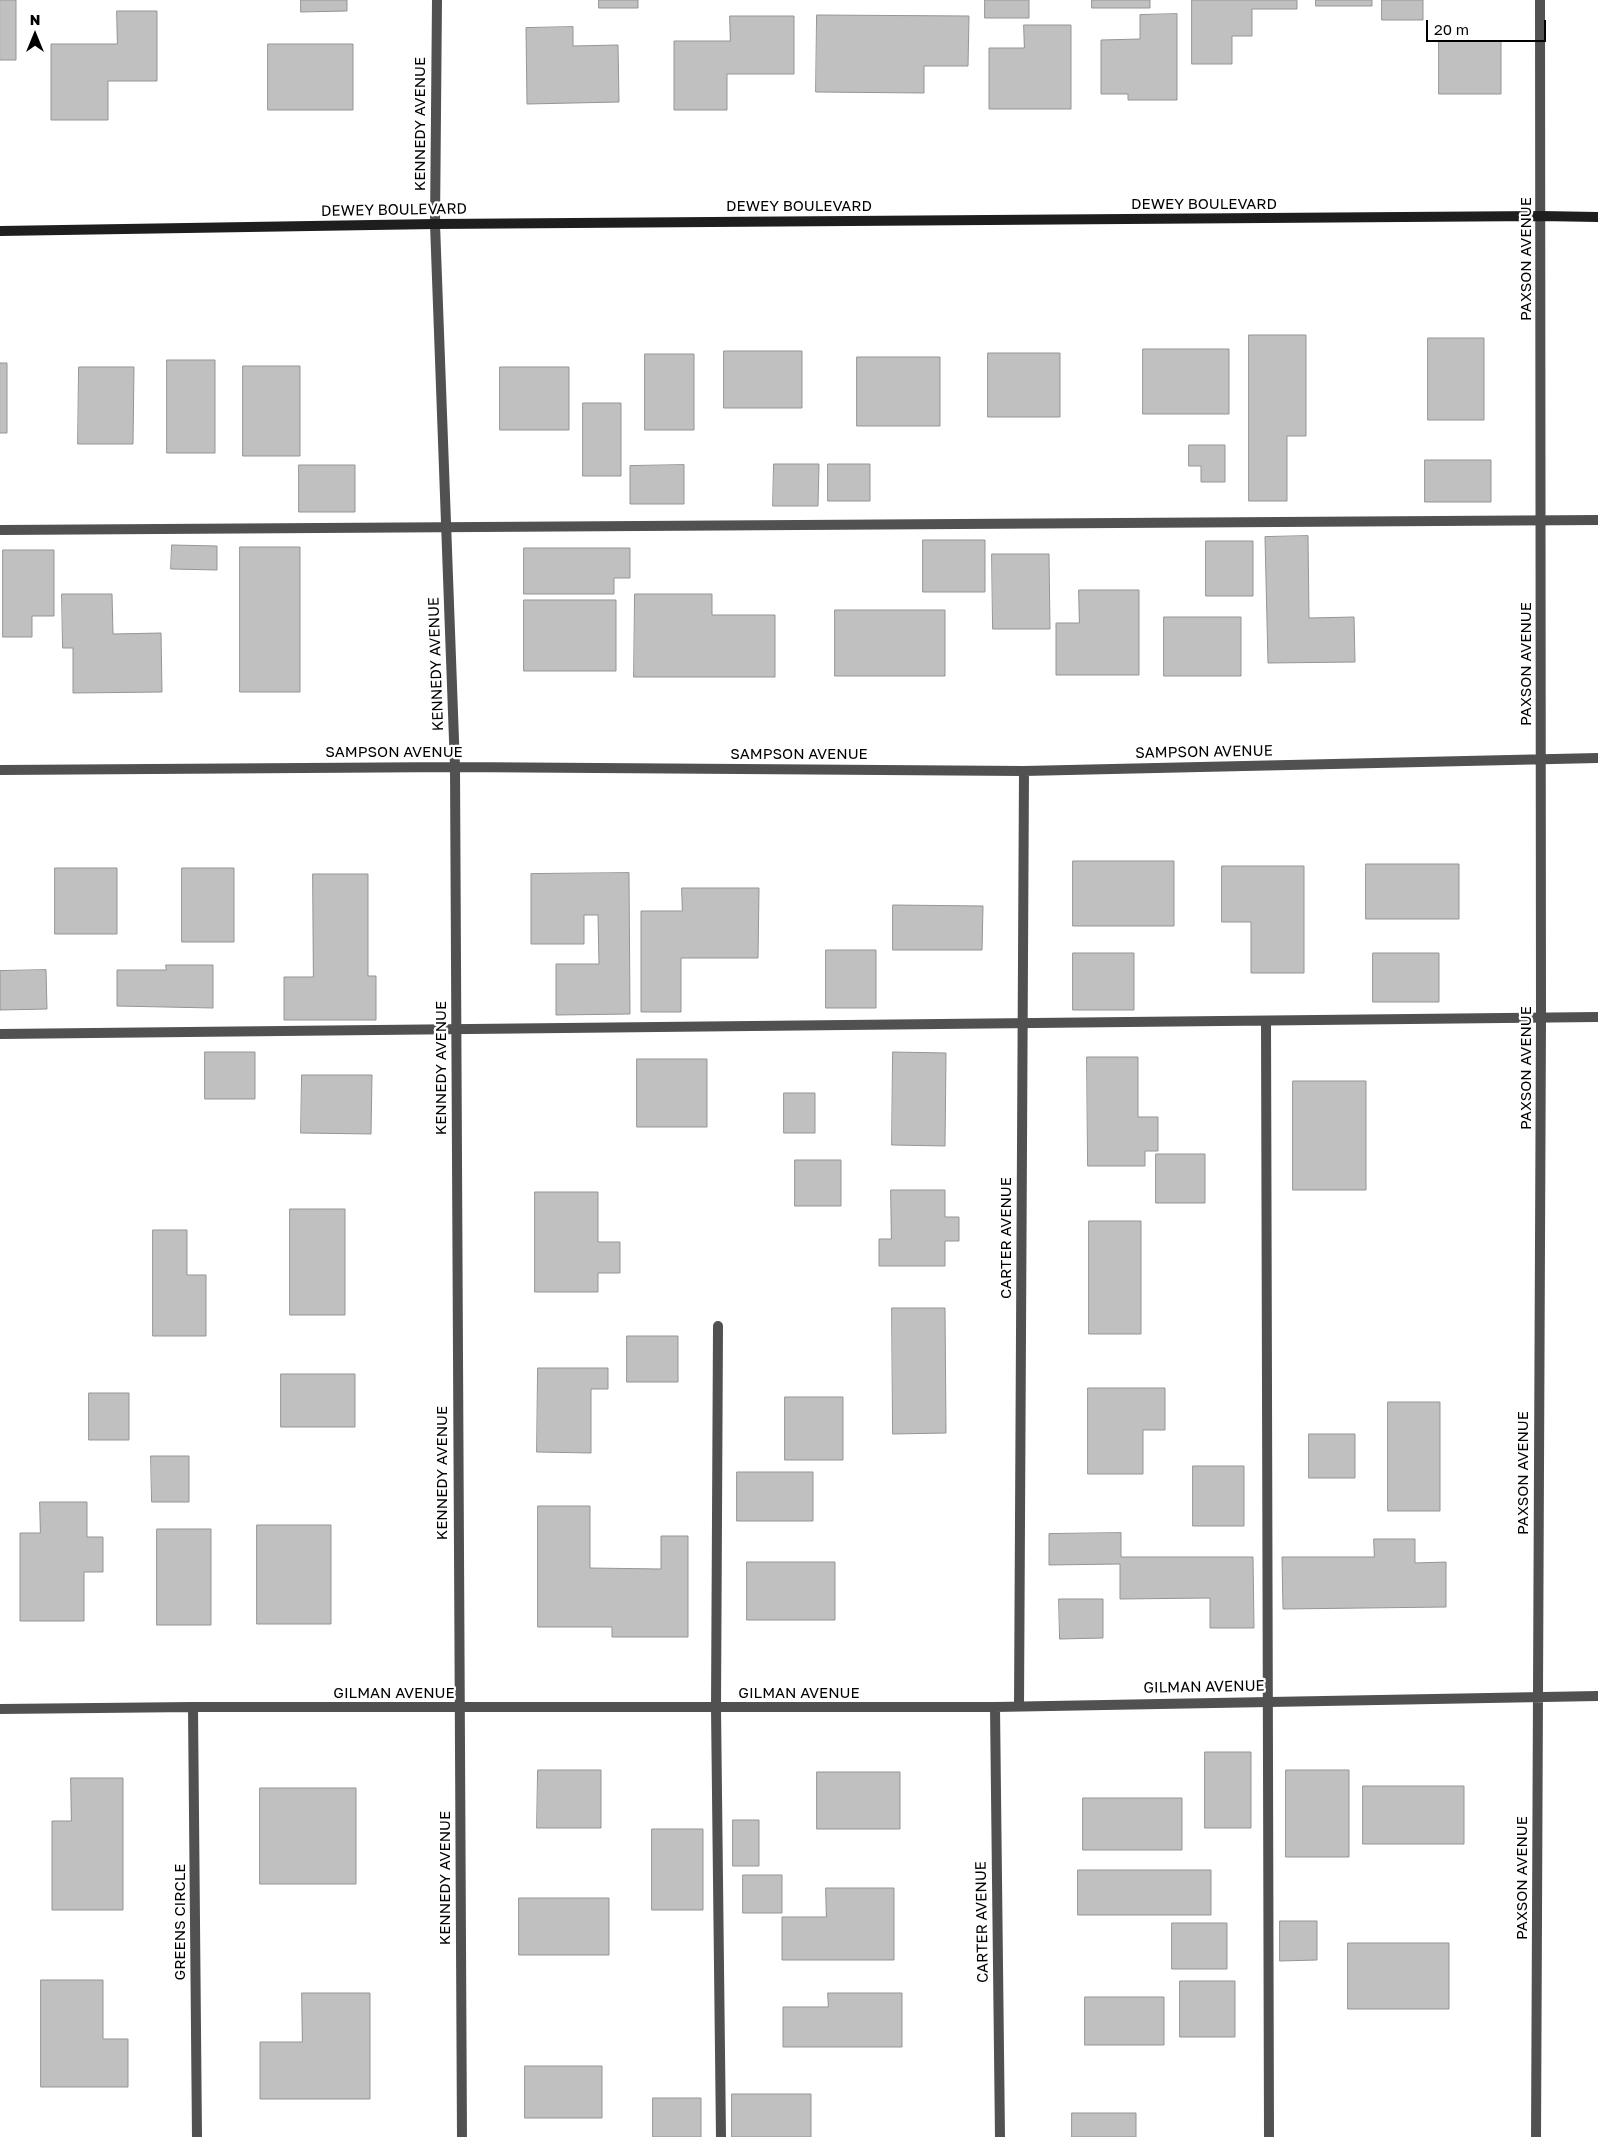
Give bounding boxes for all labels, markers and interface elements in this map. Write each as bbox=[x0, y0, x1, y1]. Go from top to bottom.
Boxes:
north arrow bbox=[10, 10, 60, 60]
scale bar bbox=[1428, 10, 1548, 42]
text: N bbox=[30, 11, 40, 28]
text: 20 m bbox=[1434, 20, 1469, 38]
street label: KENNEDY AVENUE bbox=[411, 57, 429, 191]
street label: DEWEY BOULEVARD bbox=[1131, 195, 1277, 213]
street label: DEWEY BOULEVARD bbox=[726, 197, 872, 215]
street label: PAXSON AVENUE bbox=[1517, 197, 1535, 321]
street label: DEWEY BOULEVARD bbox=[321, 200, 467, 220]
street label: KENNEDY AVENUE bbox=[425, 597, 447, 731]
street label: PAXSON AVENUE bbox=[1517, 602, 1535, 726]
street label: SAMPSON AVENUE bbox=[1135, 742, 1273, 762]
street label: SAMPSON AVENUE bbox=[325, 743, 463, 761]
street label: SAMPSON AVENUE bbox=[730, 745, 868, 763]
street label: KENNEDY AVENUE bbox=[432, 1001, 450, 1135]
street label: PAXSON AVENUE bbox=[1517, 1006, 1535, 1130]
street label: CARTER AVENUE bbox=[997, 1177, 1015, 1299]
street label: KENNEDY AVENUE bbox=[433, 1406, 451, 1540]
street label: PAXSON AVENUE bbox=[1514, 1411, 1532, 1535]
street label: GILMAN AVENUE bbox=[1143, 1677, 1265, 1697]
street label: GILMAN AVENUE bbox=[333, 1684, 455, 1702]
street label: GILMAN AVENUE bbox=[738, 1684, 860, 1702]
street label: KENNEDY AVENUE bbox=[436, 1811, 454, 1945]
street label: PAXSON AVENUE bbox=[1513, 1816, 1531, 1940]
street label: CARTER AVENUE bbox=[972, 1861, 992, 1983]
street label: GREENS CIRCLE bbox=[171, 1864, 189, 1980]

